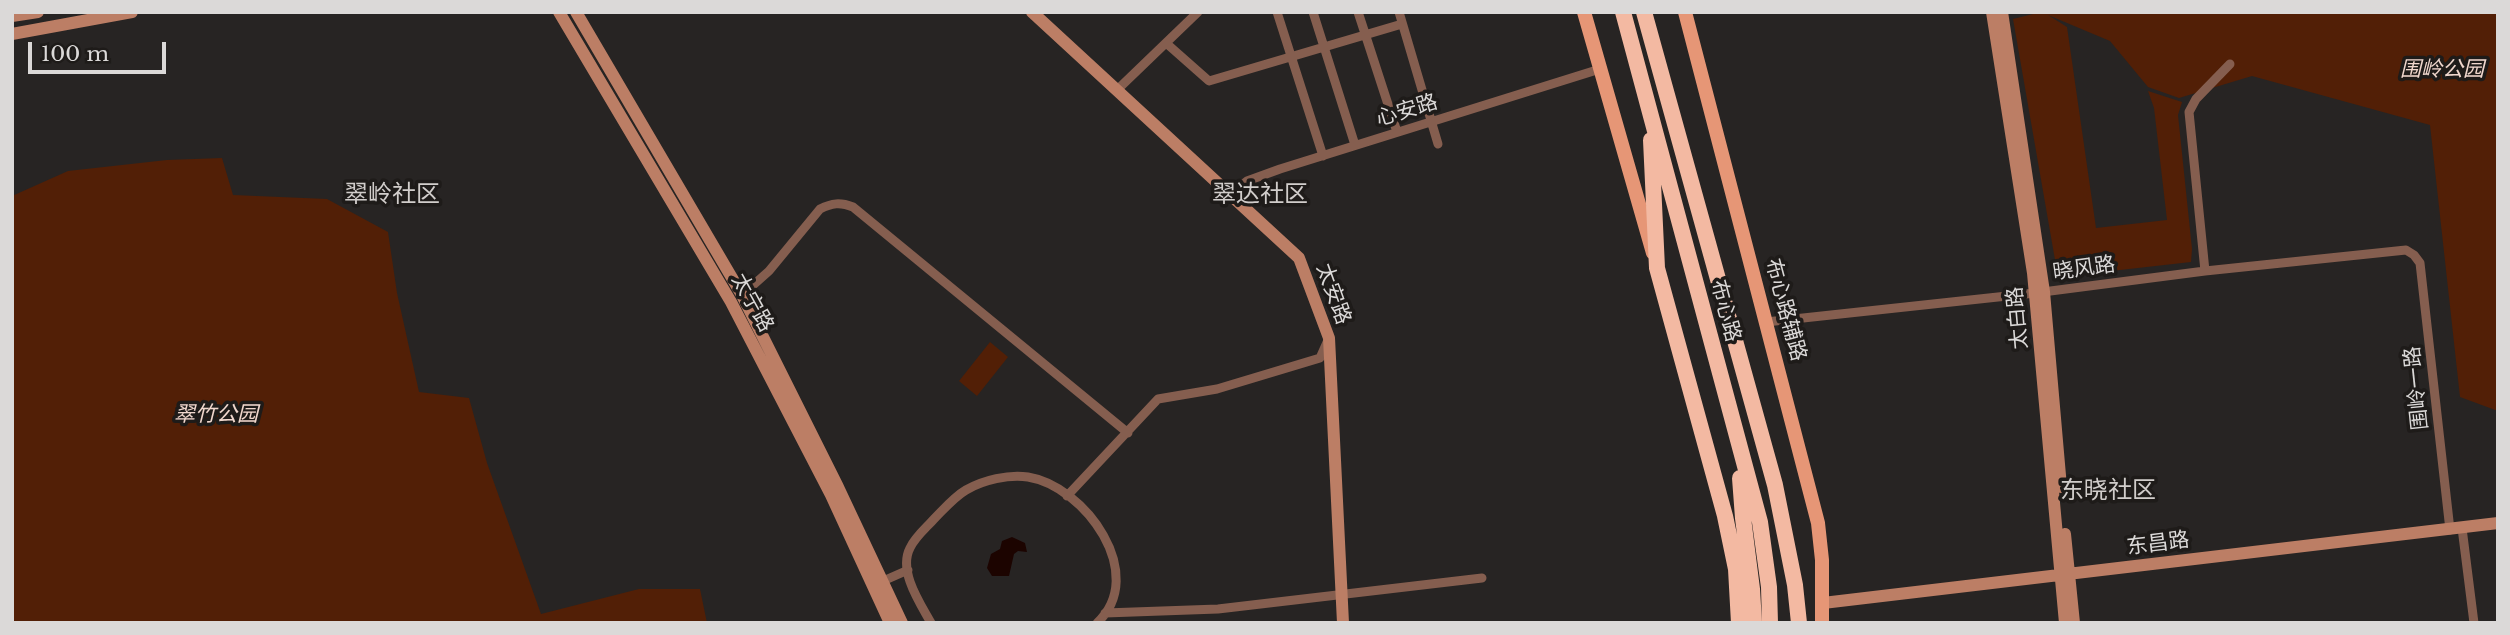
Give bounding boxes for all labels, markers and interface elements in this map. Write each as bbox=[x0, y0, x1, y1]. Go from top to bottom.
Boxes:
scale bar bbox=[32, 28, 170, 72]
text: 100 m bbox=[41, 41, 109, 67]
park label: 围岭公园 bbox=[2400, 57, 2484, 83]
street label: 心安路 bbox=[1373, 90, 1441, 132]
district label: 翠岭社区 bbox=[344, 181, 440, 209]
district label: 翠达社区 bbox=[1212, 181, 1308, 209]
street label: 晓风路 bbox=[2051, 252, 2117, 286]
street label: 布心路辅路 bbox=[1759, 256, 1811, 364]
street label: 太安路 bbox=[1310, 260, 1356, 328]
street label: 太宁路 bbox=[726, 269, 778, 337]
street label: 布心路 bbox=[1705, 277, 1745, 345]
street label: 太白路 bbox=[2003, 286, 2033, 350]
street label: 围岭一路 bbox=[2400, 345, 2434, 431]
park label: 翠竹公园 bbox=[174, 402, 258, 428]
district label: 东晓社区 bbox=[2060, 477, 2156, 505]
street label: 东昌路 bbox=[2125, 528, 2191, 560]

